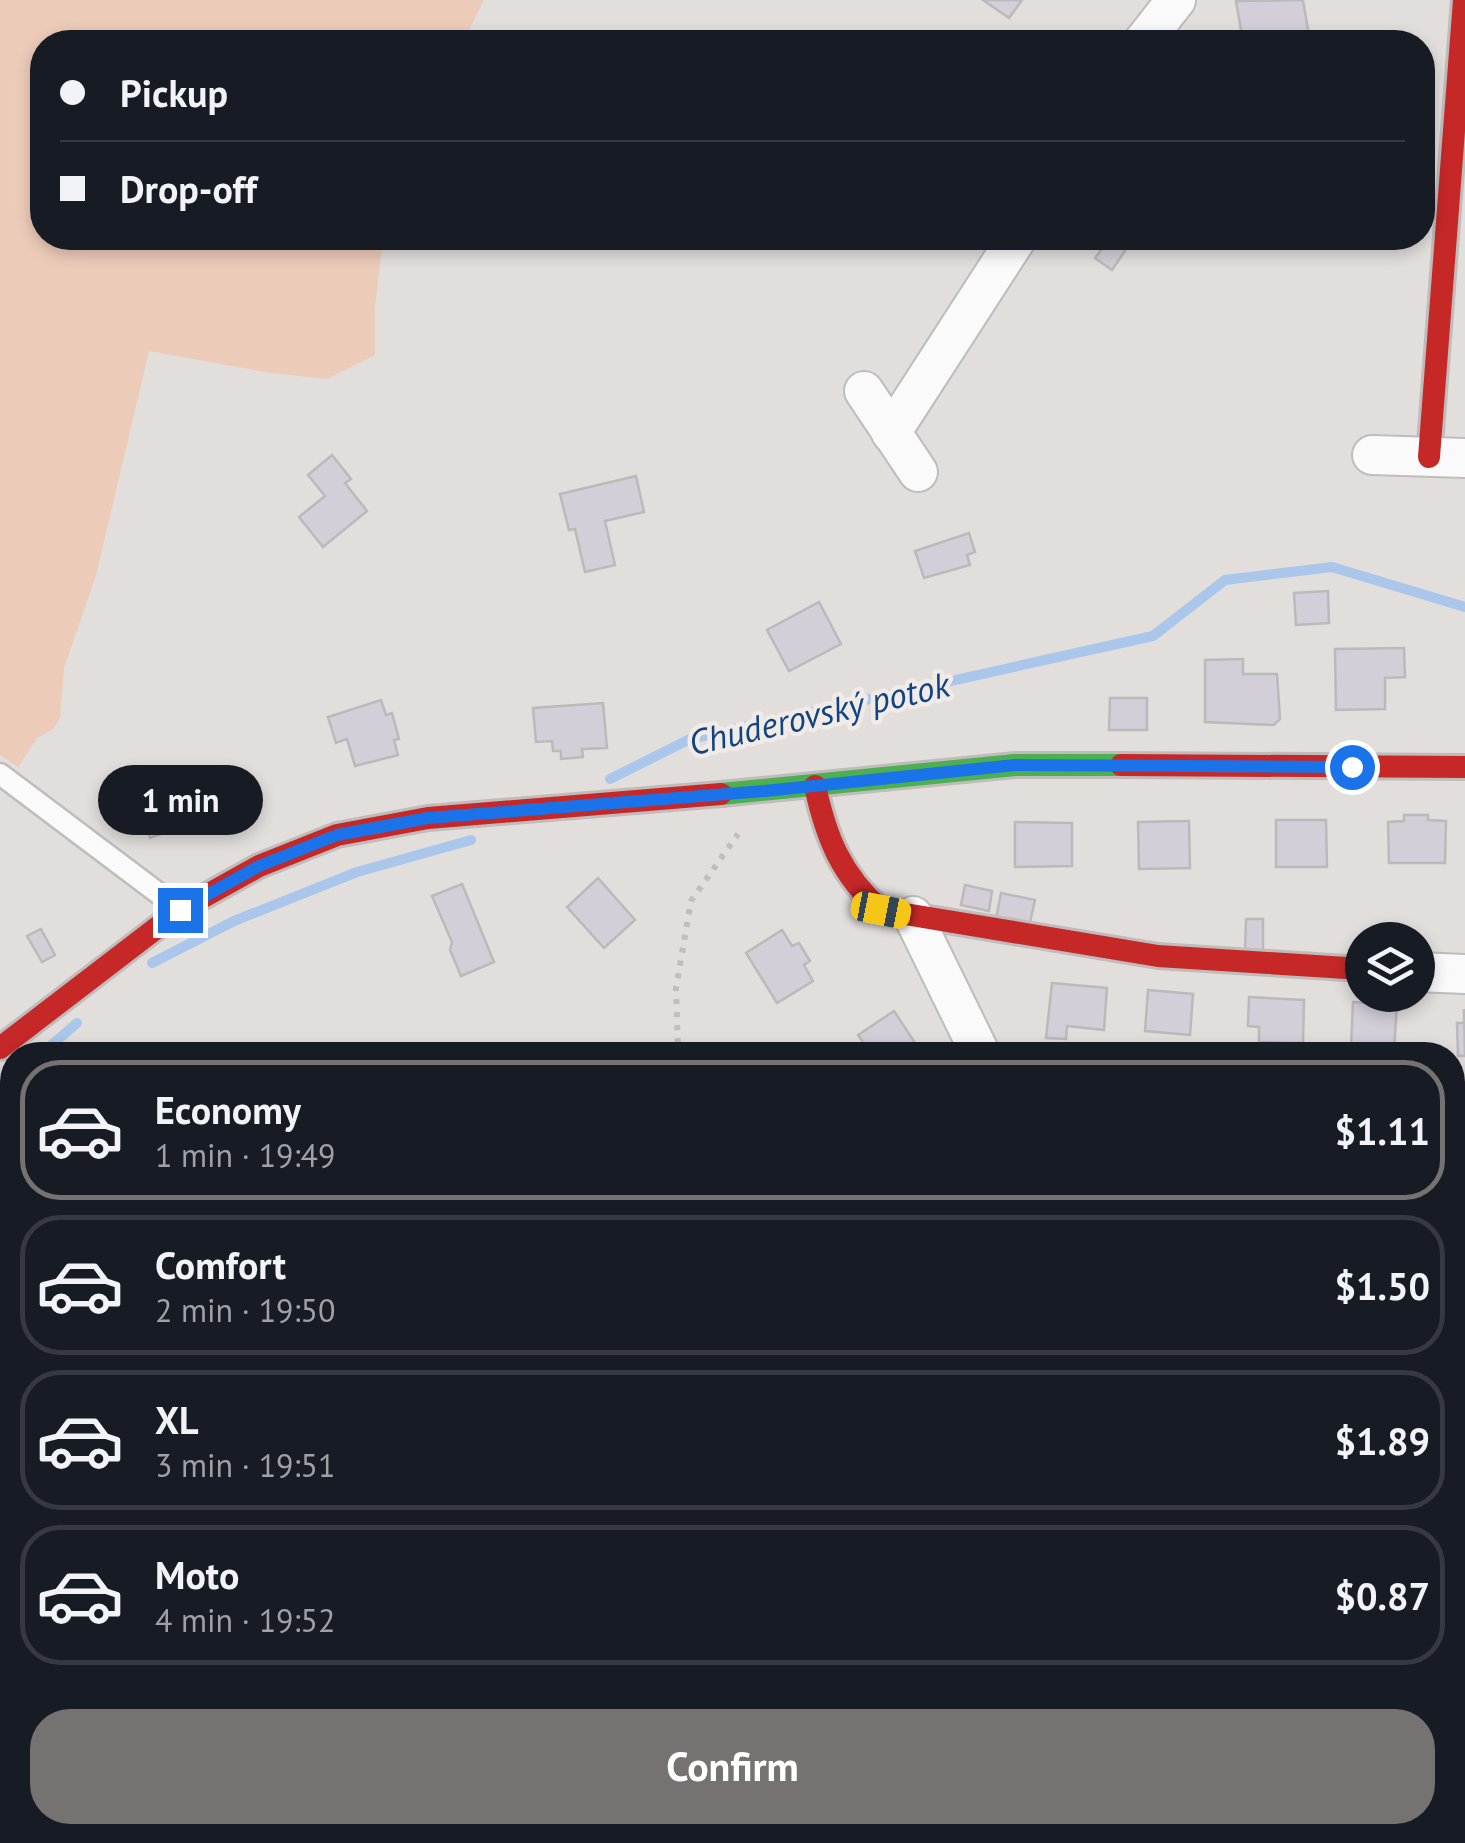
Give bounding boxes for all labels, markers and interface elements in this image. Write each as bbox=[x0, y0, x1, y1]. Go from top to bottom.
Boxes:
text: Pickup bbox=[120, 68, 228, 117]
text: Drop-off bbox=[120, 164, 257, 213]
water label: Chuderovský potok bbox=[684, 660, 955, 765]
route start bbox=[1330, 745, 1375, 790]
callout: 1 min bbox=[98, 765, 262, 835]
text: 1 min bbox=[141, 779, 220, 821]
route end bbox=[158, 888, 203, 933]
car bbox=[849, 890, 913, 930]
map controls bbox=[1345, 922, 1435, 1012]
button: layers bbox=[1345, 922, 1435, 1012]
icon: car bbox=[35, 1085, 125, 1175]
text: Economy bbox=[155, 1085, 301, 1134]
text: $1.11 bbox=[1334, 1106, 1430, 1155]
text: 1 min · 19:49 bbox=[155, 1134, 335, 1176]
icon: car bbox=[35, 1240, 125, 1330]
text: Comfort bbox=[155, 1240, 286, 1289]
text: $1.50 bbox=[1334, 1261, 1430, 1310]
text: 2 min · 19:50 bbox=[155, 1289, 335, 1331]
icon: car bbox=[35, 1395, 125, 1485]
text: XL bbox=[155, 1395, 199, 1444]
text: $1.89 bbox=[1334, 1416, 1430, 1465]
text: 3 min · 19:51 bbox=[155, 1444, 335, 1486]
icon: car bbox=[35, 1550, 125, 1640]
text: Moto bbox=[155, 1550, 239, 1599]
text: $0.87 bbox=[1334, 1571, 1430, 1620]
text: 4 min · 19:52 bbox=[155, 1599, 335, 1641]
button: Confirm bbox=[30, 1709, 1435, 1824]

